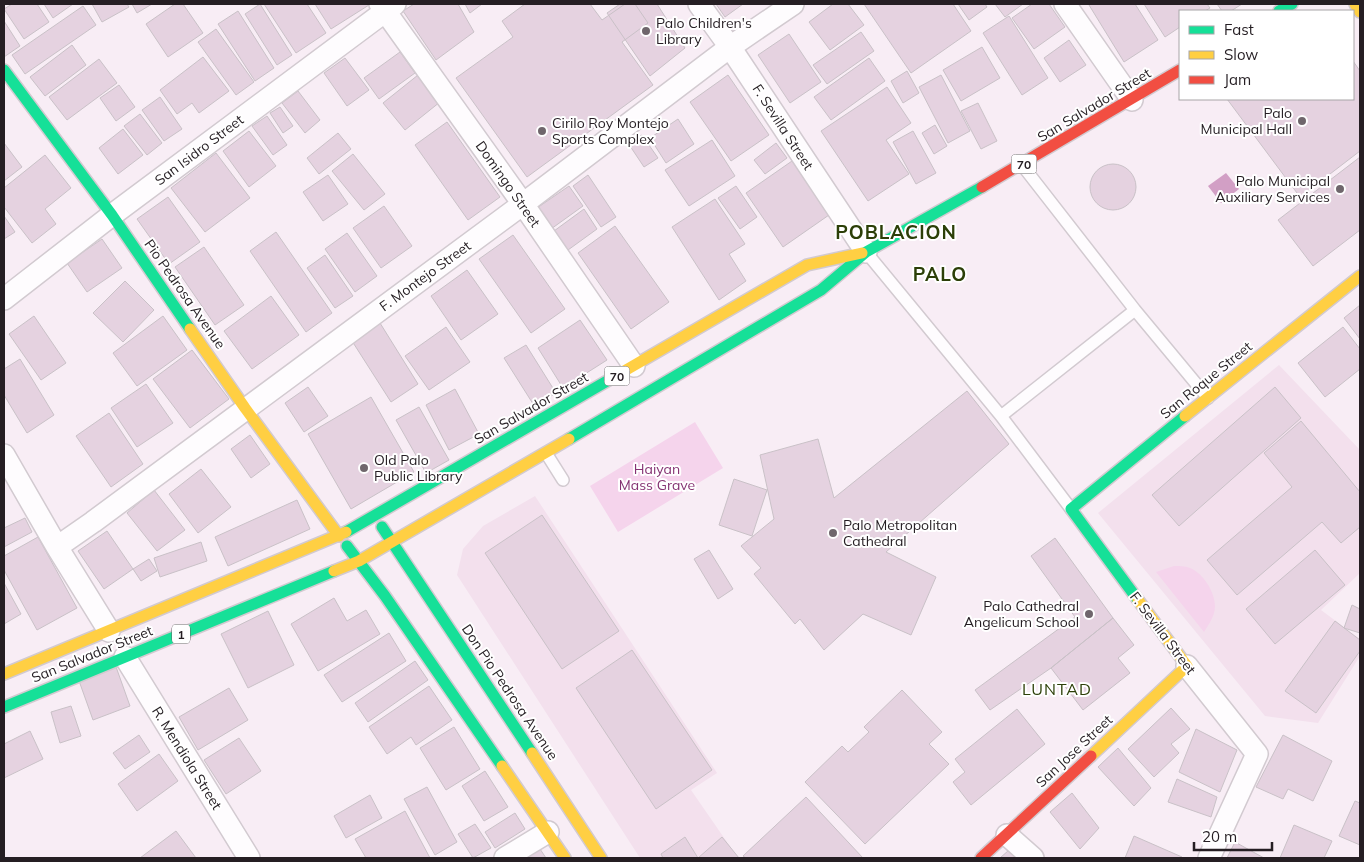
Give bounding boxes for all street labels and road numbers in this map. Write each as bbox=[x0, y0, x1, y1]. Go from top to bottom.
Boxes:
street label: San Salvador Street bbox=[1034, 64, 1154, 146]
street label: F. Sevilla Street bbox=[749, 81, 818, 173]
street label: San Isidro Street bbox=[151, 111, 247, 189]
street label: Domingo Street bbox=[472, 137, 544, 231]
road number: 70 bbox=[1012, 154, 1036, 173]
street label: Pio Pedrosa Avenue bbox=[140, 236, 230, 352]
street label: F. Montejo Street bbox=[376, 237, 474, 315]
street label: San Roque Street bbox=[1156, 337, 1256, 423]
road number: 70 bbox=[604, 366, 630, 386]
street label: San Salvador Street bbox=[471, 368, 591, 448]
street label: F. Sevilla Street bbox=[1126, 588, 1200, 678]
street label: San Salvador Street bbox=[29, 621, 155, 687]
street label: Don Pio Pedrosa Avenue bbox=[458, 621, 562, 763]
road number: 1 bbox=[172, 624, 190, 644]
street label: R. Mendiola Street bbox=[148, 703, 226, 813]
street label: San Jose Street bbox=[1032, 711, 1116, 791]

